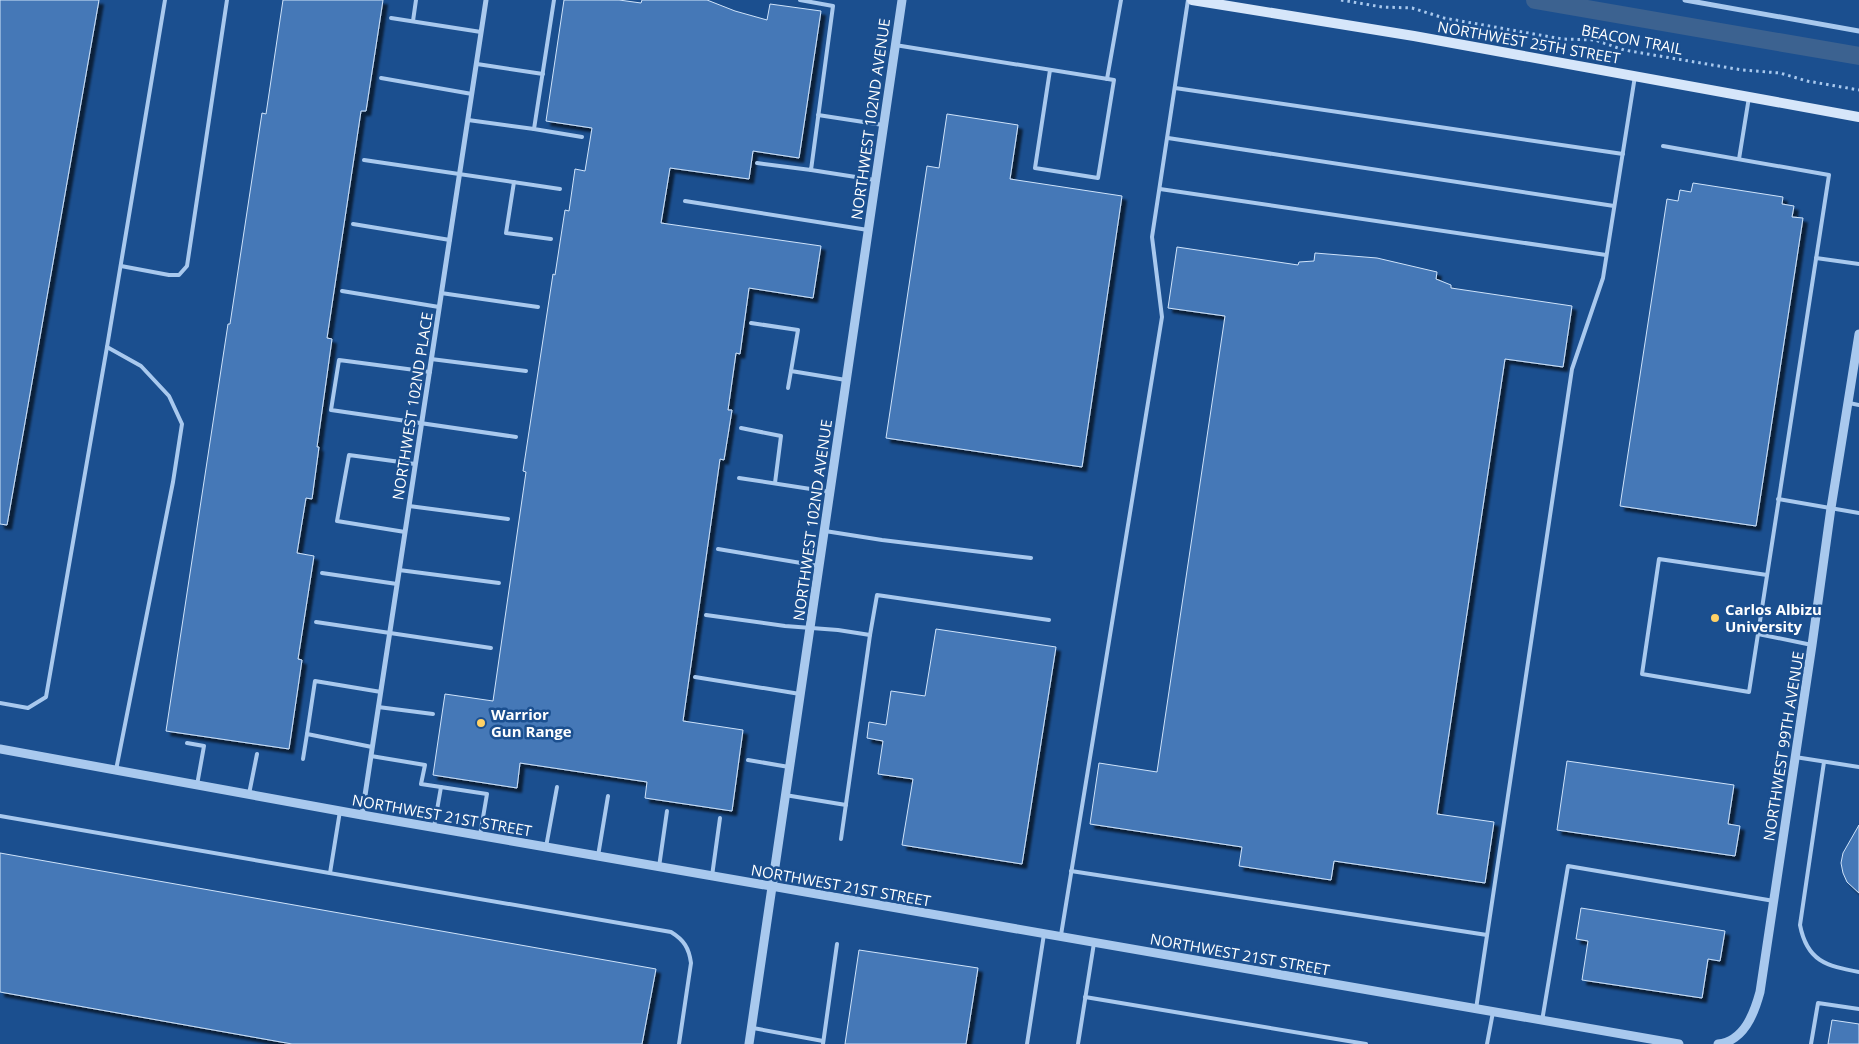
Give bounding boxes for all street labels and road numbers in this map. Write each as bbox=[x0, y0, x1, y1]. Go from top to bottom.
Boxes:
street label: NORTHWEST 25TH STREET bbox=[1436, 16, 1623, 68]
street label: NORTHWEST 102ND AVENUE bbox=[846, 17, 894, 221]
street label: BEACON TRAIL bbox=[1580, 19, 1685, 59]
street label: NORTHWEST 102ND PLACE bbox=[387, 311, 437, 501]
street label: NORTHWEST 102ND AVENUE bbox=[788, 418, 836, 622]
street label: NORTHWEST 99TH AVENUE bbox=[1758, 650, 1808, 842]
street label: NORTHWEST 21ST STREET bbox=[350, 789, 534, 841]
street label: NORTHWEST 21ST STREET bbox=[749, 859, 933, 911]
street label: NORTHWEST 21ST STREET bbox=[1148, 928, 1332, 980]

